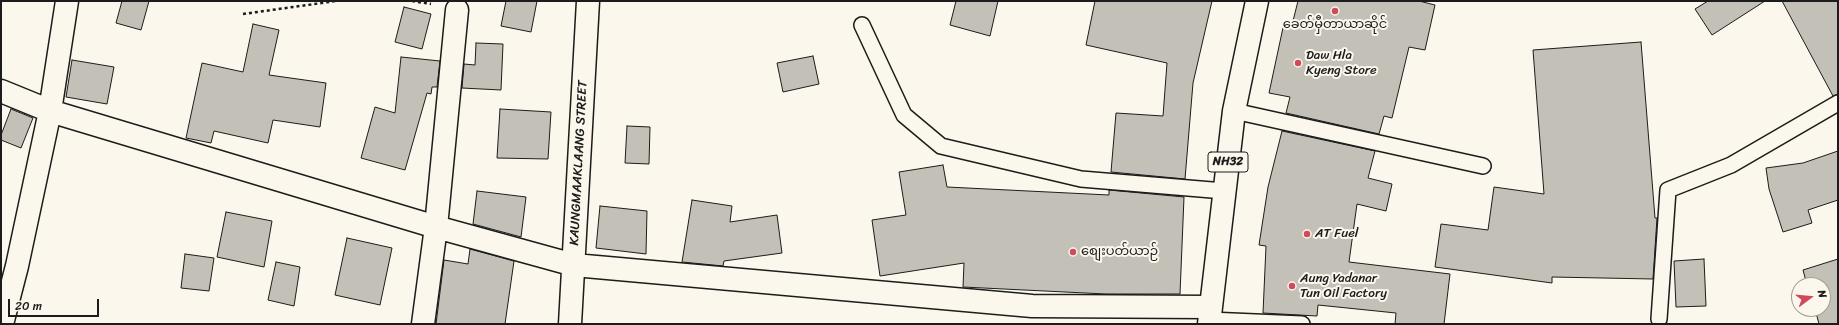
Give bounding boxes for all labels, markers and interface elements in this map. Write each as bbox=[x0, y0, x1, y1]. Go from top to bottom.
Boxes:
marker: ခေတ်မှီတာယာဆိုင် bbox=[1330, 6, 1340, 16]
place label: ခေတ်မှီတာယာဆိုင် bbox=[1283, 17, 1387, 33]
place label: Daw Hla Kyeng Store bbox=[1306, 48, 1377, 79]
marker: Daw Hla Kyeng Store bbox=[1293, 58, 1303, 68]
street label: KAUNGMAAKLAANG STREET bbox=[567, 80, 591, 246]
road number: NH32 bbox=[1208, 152, 1248, 172]
place label: AT Fuel bbox=[1315, 226, 1359, 242]
marker: AT Fuel bbox=[1302, 229, 1312, 239]
place label: စျေးပတ်ယာဉ် bbox=[1081, 244, 1158, 260]
marker: စျေးပတ်ယာဉ် bbox=[1068, 247, 1078, 257]
place label: Aung Yadanar Tun Oil Factory bbox=[1300, 271, 1387, 302]
north arrow bbox=[1791, 277, 1831, 317]
marker: Aung Yadanar Tun Oil Factory bbox=[1287, 281, 1297, 291]
text: N bbox=[1812, 288, 1832, 300]
scale bar bbox=[10, 291, 101, 317]
text: 20 m bbox=[15, 295, 42, 317]

